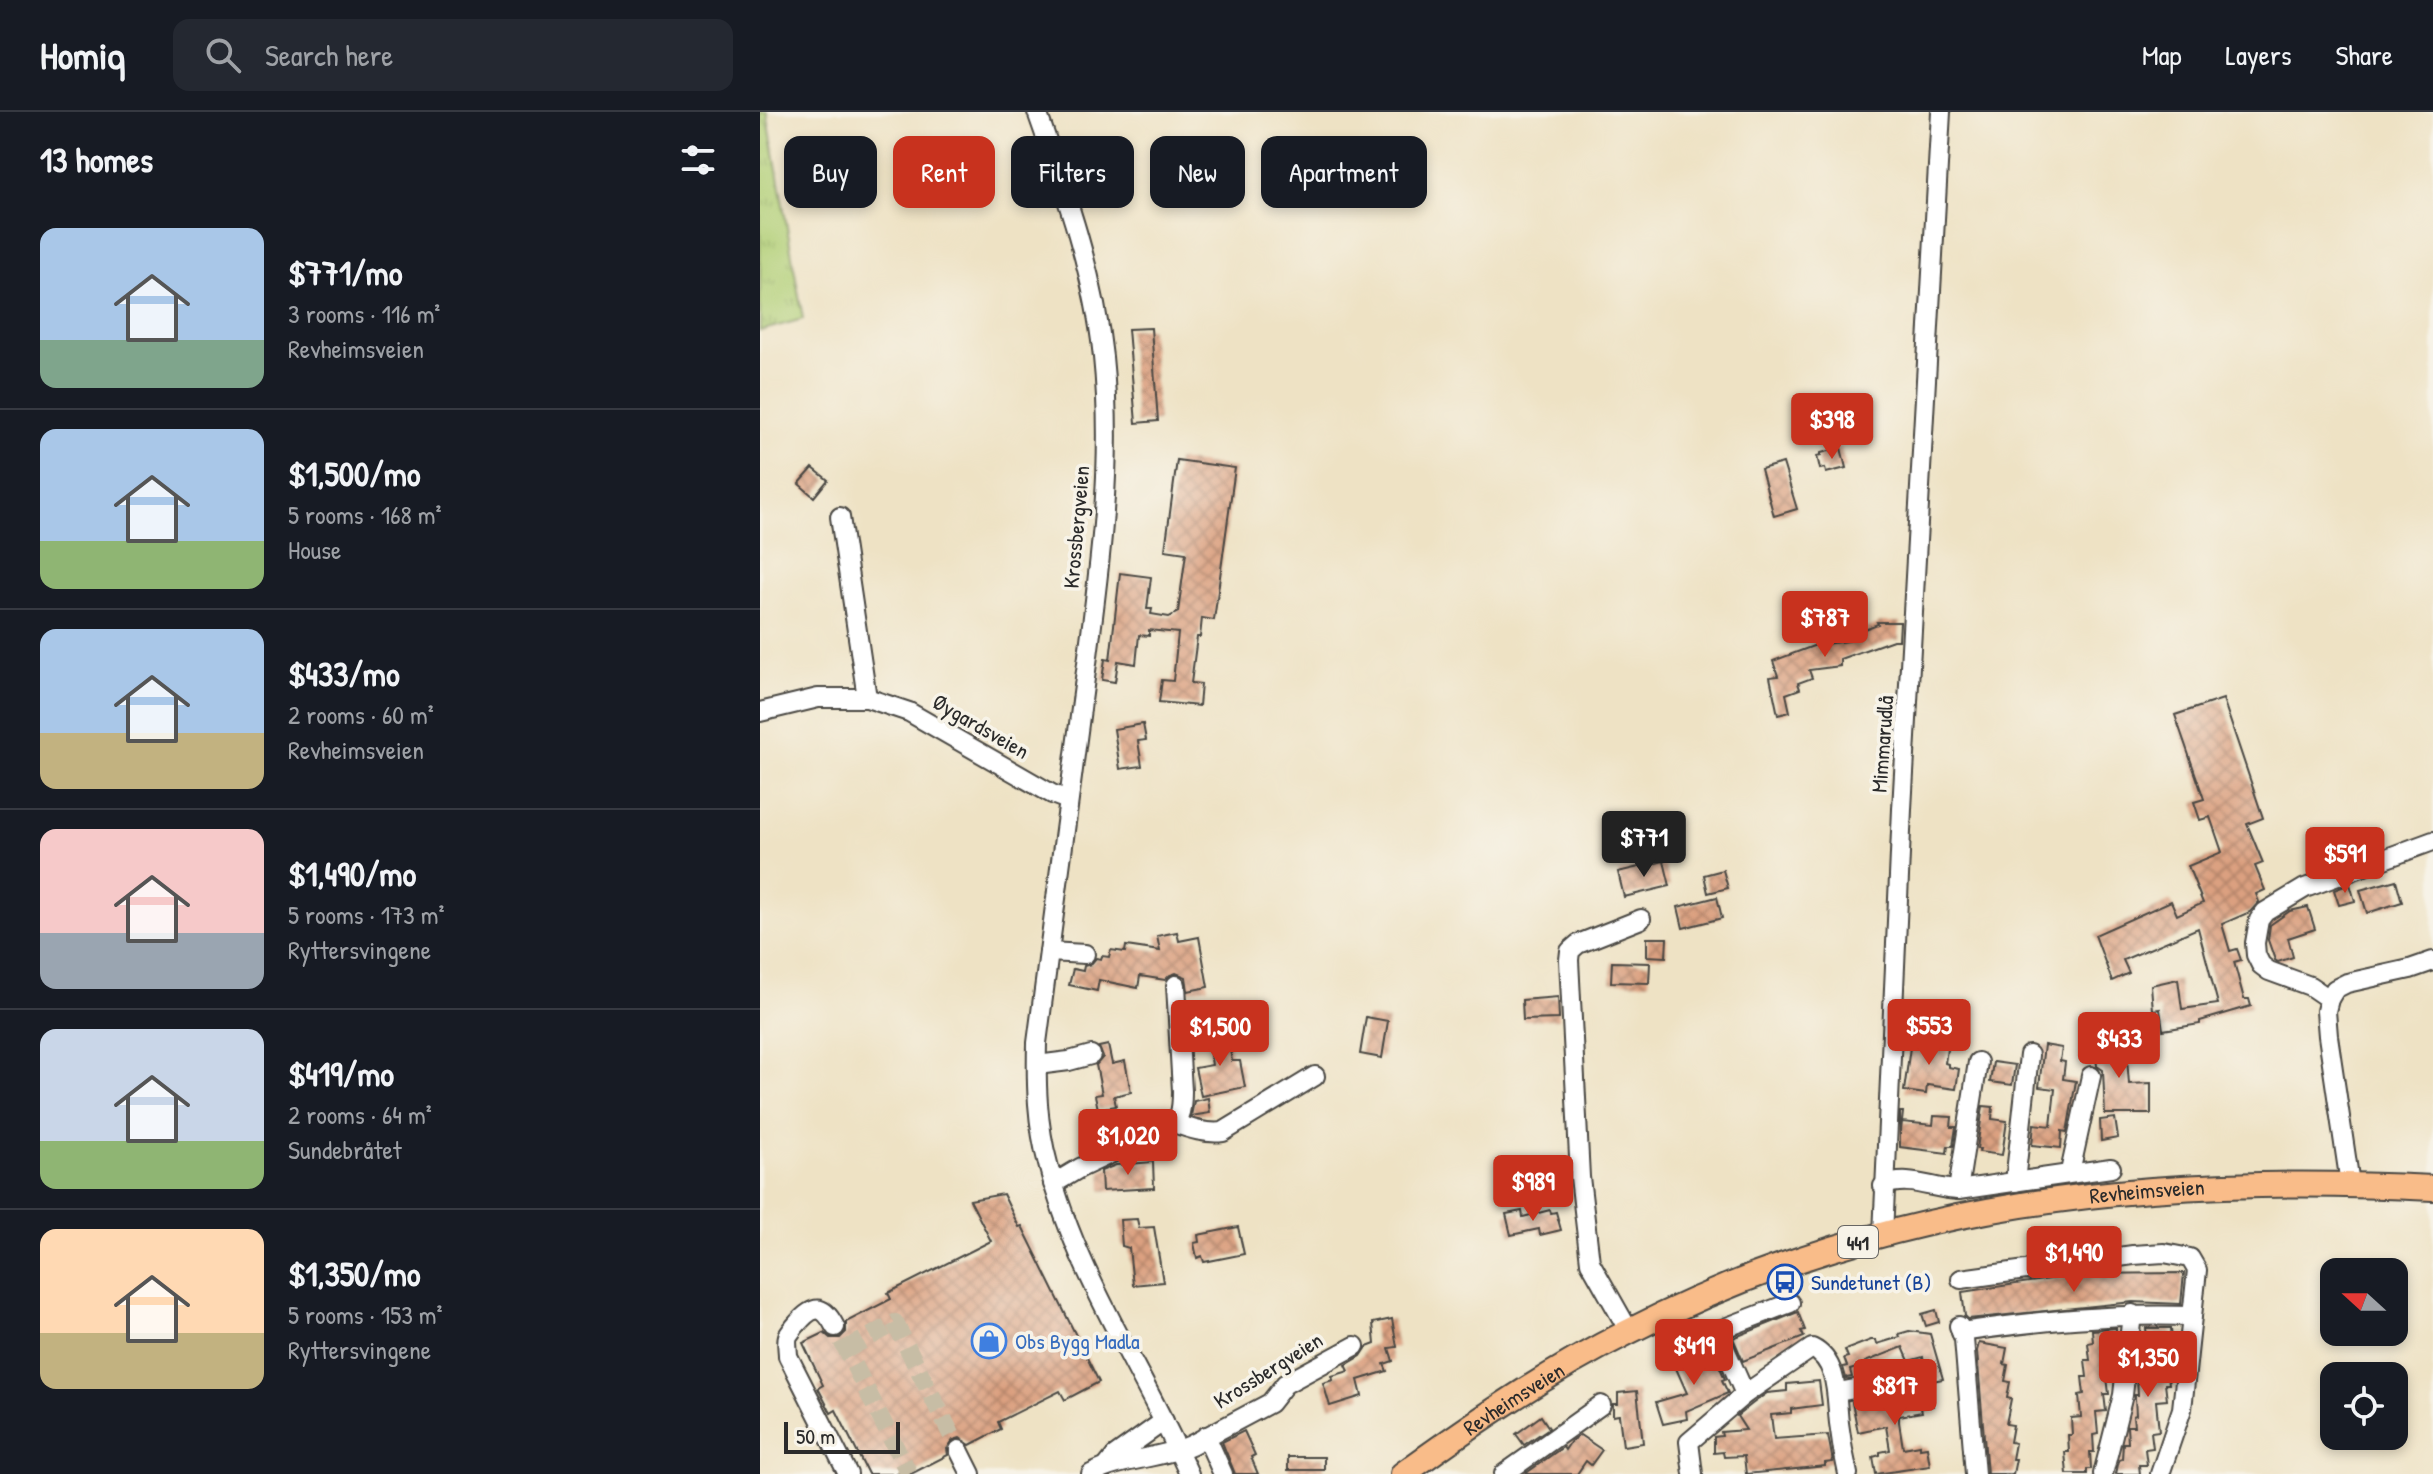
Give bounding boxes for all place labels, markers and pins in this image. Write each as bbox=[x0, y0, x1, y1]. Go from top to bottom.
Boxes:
pin: $398 bbox=[1785, 393, 1879, 461]
pin: $787 bbox=[1778, 591, 1872, 659]
pin: $771 bbox=[1597, 811, 1691, 879]
pin: $591 bbox=[2298, 827, 2392, 895]
pin: $553 bbox=[1882, 999, 1976, 1067]
pin: $1,500 bbox=[1155, 1000, 1285, 1068]
pin: $433 bbox=[2072, 1012, 2166, 1080]
pin: $1,020 bbox=[1063, 1109, 1193, 1177]
pin: $989 bbox=[1486, 1155, 1580, 1223]
pin: $1,490 bbox=[2009, 1226, 2139, 1294]
bus stop icon: Sundetunet (B) bbox=[1766, 1263, 1804, 1301]
place label: Sundetunet (B) bbox=[1811, 1267, 1931, 1297]
pin: $419 bbox=[1647, 1319, 1741, 1387]
shop icon: Obs Bygg Madla bbox=[970, 1322, 1008, 1360]
place label: Obs Bygg Madla bbox=[1015, 1326, 1140, 1356]
pin: $1,350 bbox=[2083, 1331, 2213, 1399]
pin: $817 bbox=[1848, 1359, 1942, 1427]

